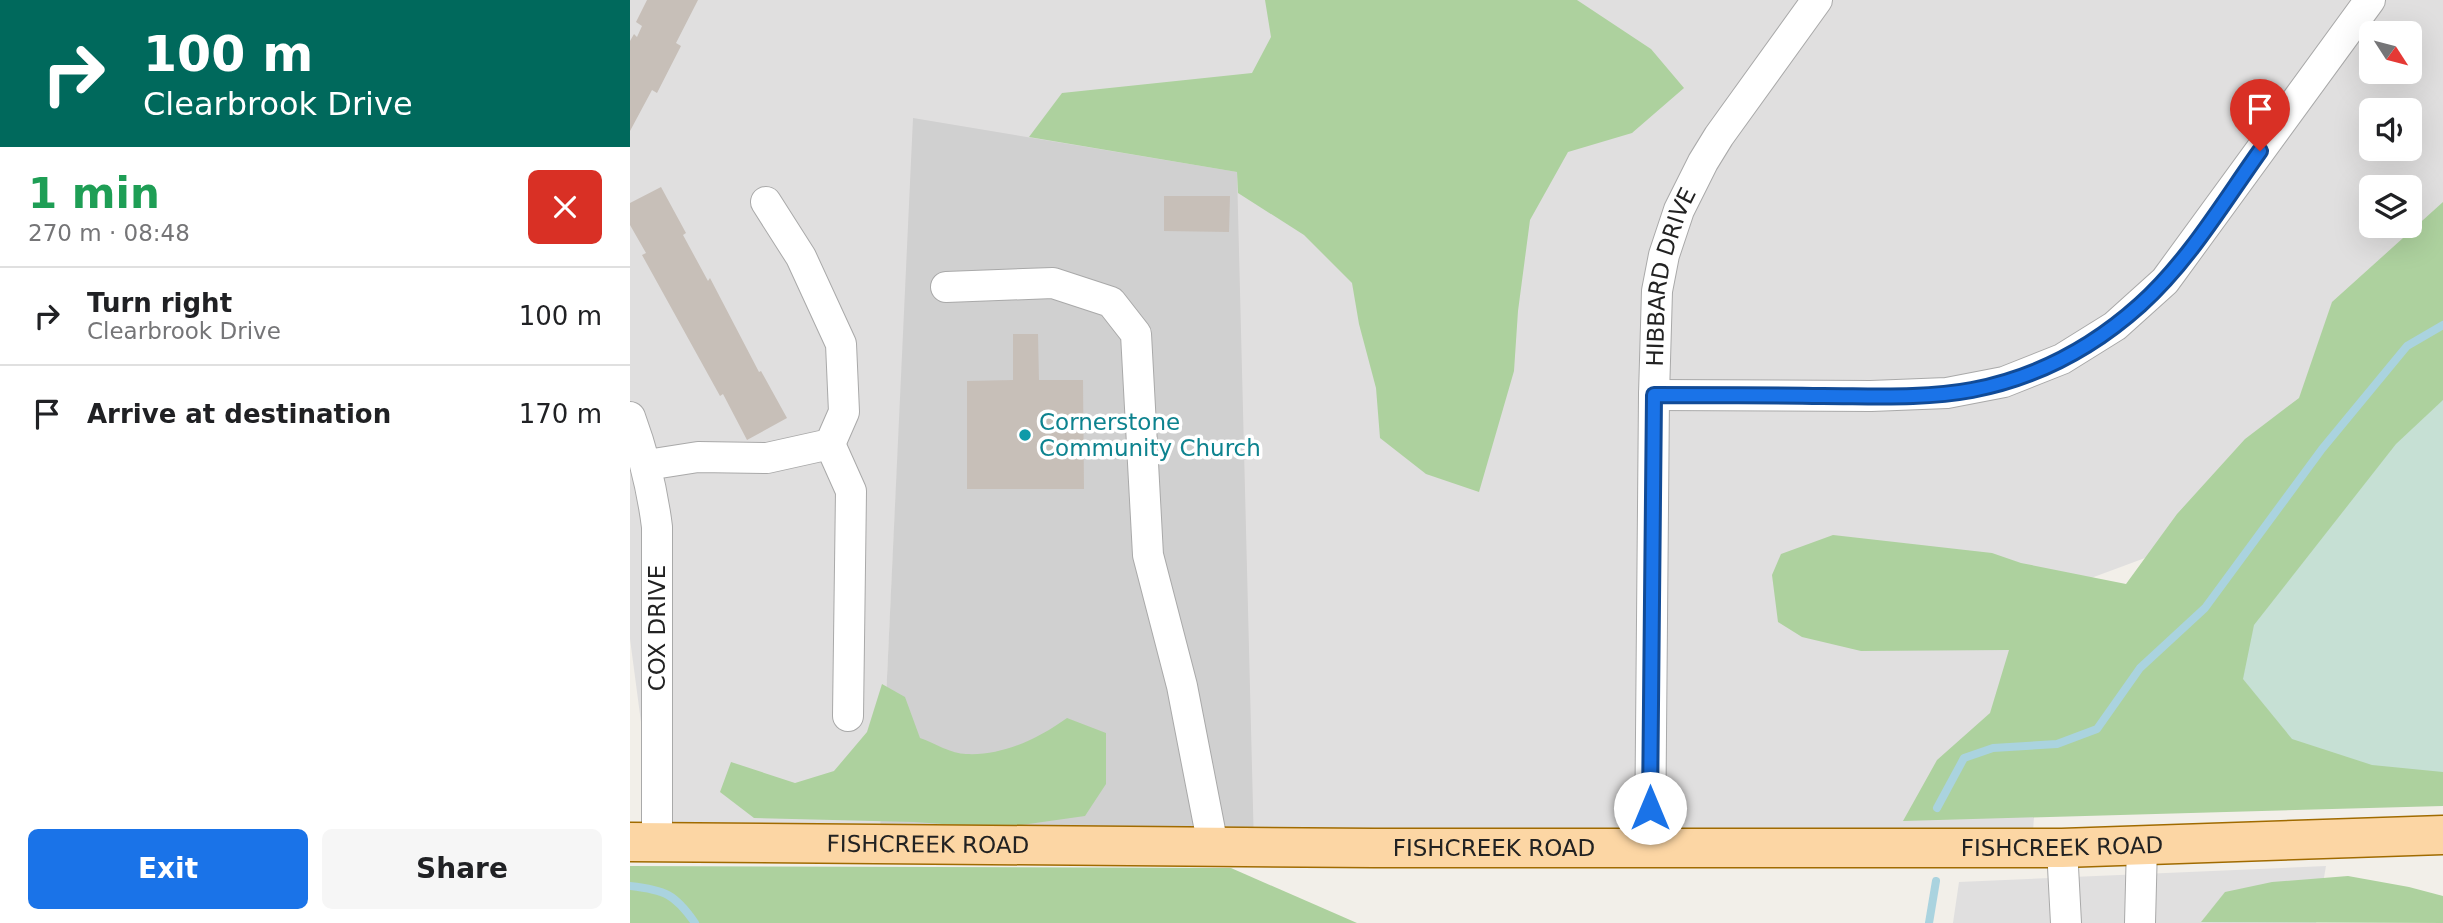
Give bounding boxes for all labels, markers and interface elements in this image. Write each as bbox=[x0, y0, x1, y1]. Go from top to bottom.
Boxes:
north arrow bbox=[2359, 21, 2422, 84]
map controls bbox=[2359, 21, 2422, 238]
text: 100 m bbox=[143, 26, 313, 83]
icon: right bbox=[28, 28, 119, 119]
pin bbox=[2230, 79, 2290, 151]
text: Clearbrook Drive bbox=[143, 85, 413, 123]
icon: arrive bbox=[2241, 90, 2279, 128]
button: sound bbox=[2359, 98, 2422, 161]
text: 1 min bbox=[28, 169, 160, 218]
button: close bbox=[528, 170, 602, 244]
button: layers bbox=[2359, 175, 2422, 238]
street label: HIBBARD DRIVE bbox=[1642, 183, 1701, 367]
text: 270 m · 08:48 bbox=[28, 220, 190, 246]
text: Turn right bbox=[87, 288, 232, 318]
icon: right bbox=[28, 297, 66, 335]
text: 100 m bbox=[519, 301, 602, 331]
text: Clearbrook Drive bbox=[87, 318, 281, 344]
icon: arrive bbox=[28, 395, 66, 433]
text: Arrive at destination bbox=[87, 399, 391, 429]
text: 170 m bbox=[519, 399, 602, 429]
place label: Cornerstone Community Church bbox=[1039, 409, 1261, 461]
marker: Cornerstone Community Church bbox=[1017, 427, 1033, 443]
street label: COX DRIVE bbox=[644, 565, 670, 691]
position arrow bbox=[1613, 771, 1687, 845]
button: Exit bbox=[28, 829, 308, 909]
button: Share bbox=[322, 829, 602, 909]
street label: FISHCREEK ROAD bbox=[827, 831, 1029, 858]
street label: FISHCREEK ROAD bbox=[1961, 832, 2164, 861]
street label: FISHCREEK ROAD bbox=[1393, 835, 1595, 861]

